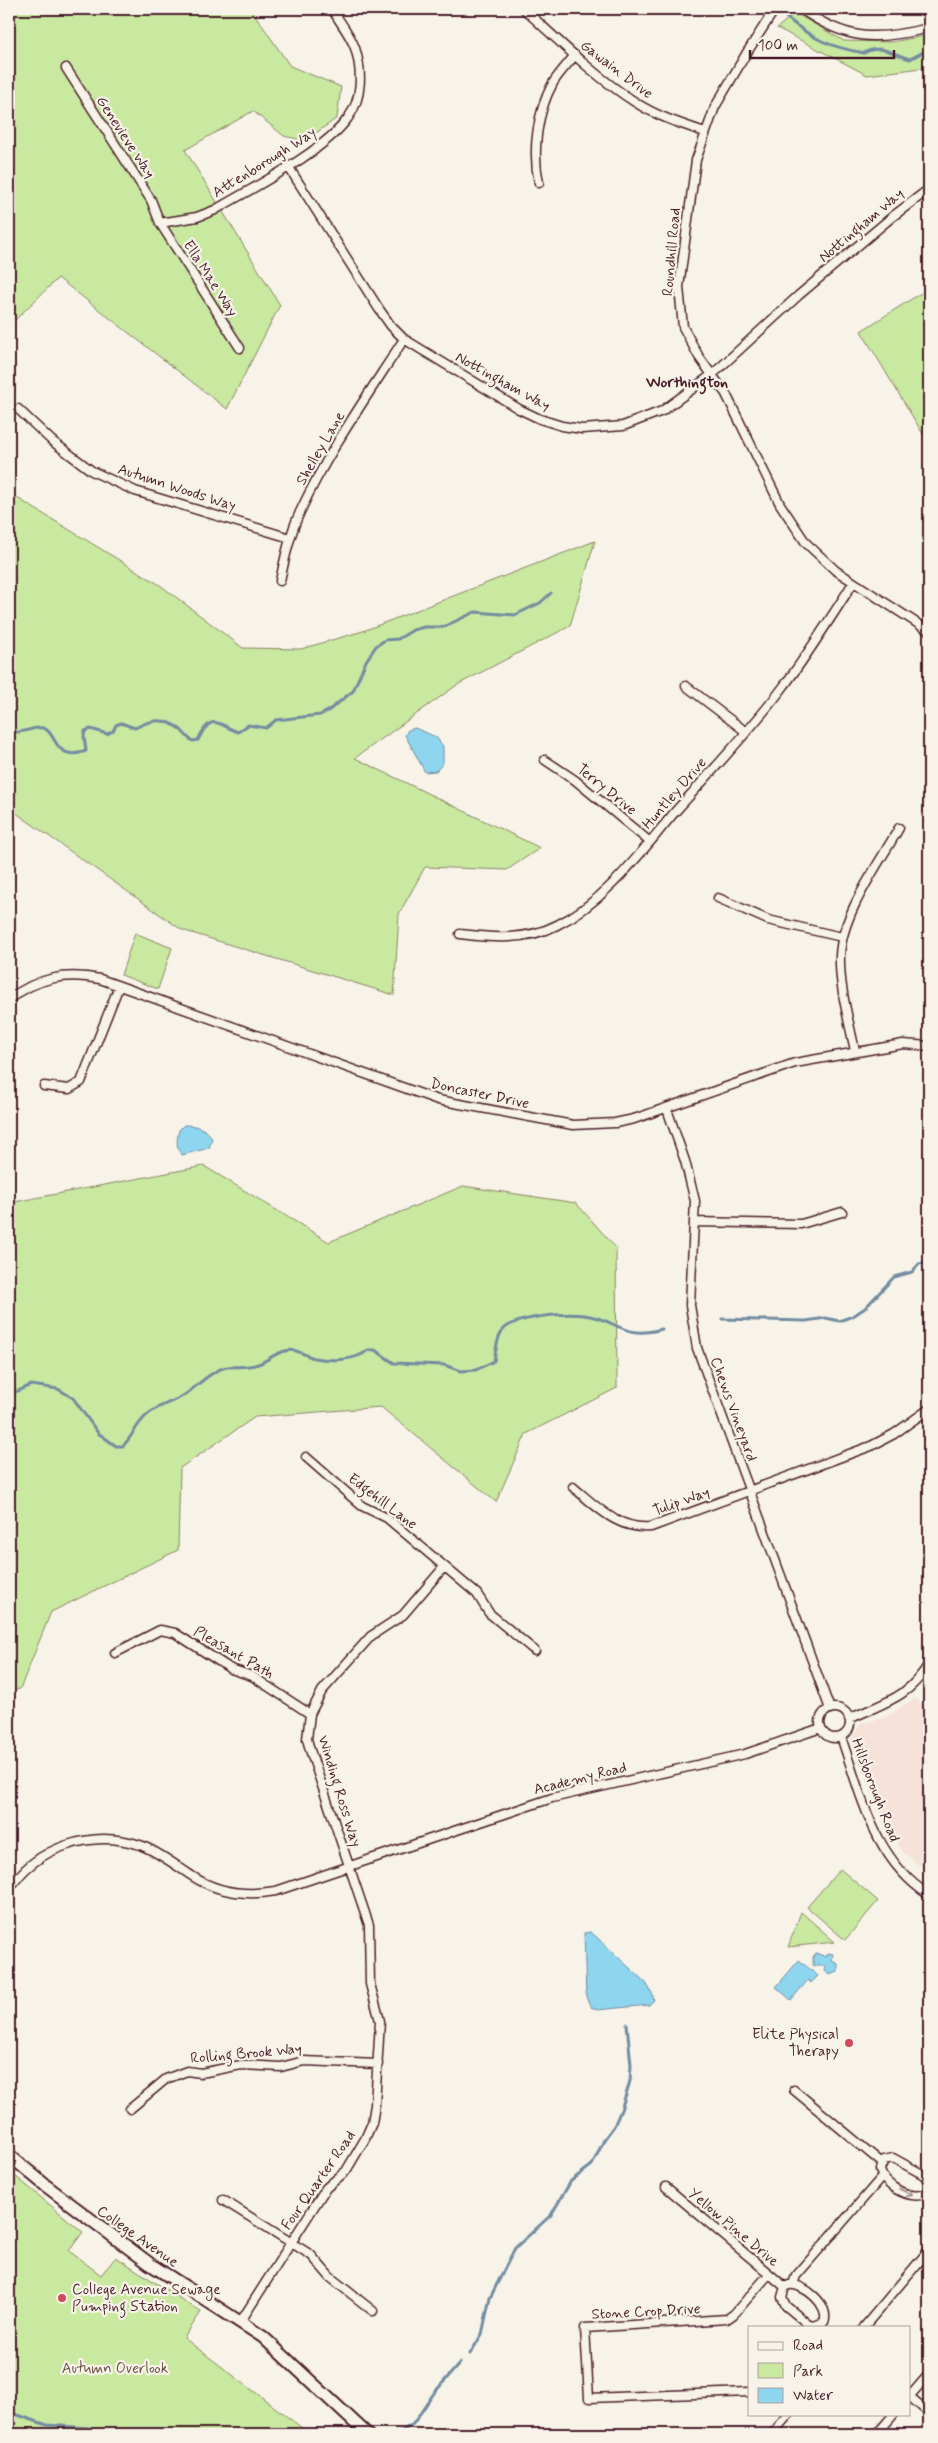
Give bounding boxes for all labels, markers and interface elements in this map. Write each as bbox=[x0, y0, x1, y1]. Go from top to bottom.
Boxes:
scale bar bbox=[750, 28, 894, 60]
street label: Gawain Drive bbox=[576, 36, 657, 104]
text: 100 m bbox=[758, 36, 798, 56]
street label: Genevieve Way bbox=[91, 92, 159, 183]
street label: Attenborough Way bbox=[209, 123, 320, 203]
street label: Nottingham Way bbox=[815, 184, 909, 268]
street label: Roundhill Road bbox=[658, 207, 686, 297]
street label: Ella Mae Way bbox=[178, 236, 243, 321]
street label: Nottingham Way bbox=[451, 348, 554, 417]
district label: Worthington bbox=[645, 372, 728, 395]
street label: Shelley Lane bbox=[292, 408, 350, 489]
street label: Autumn Woods Way bbox=[115, 459, 238, 516]
street label: Huntley Drive bbox=[638, 753, 712, 834]
street label: Terry Drive bbox=[572, 759, 641, 820]
street label: Doncaster Drive bbox=[429, 1074, 531, 1114]
street label: Chews Vineyard bbox=[705, 1354, 761, 1464]
street label: Edgehill Lane bbox=[343, 1469, 421, 1535]
street label: Tulip Way bbox=[650, 1482, 713, 1521]
street label: Pleasant Path bbox=[190, 1622, 277, 1684]
street label: Winding Ross Way bbox=[312, 1733, 366, 1850]
street label: Hillsborough Road bbox=[846, 1736, 904, 1845]
street label: Academy Road bbox=[532, 1758, 629, 1800]
place label: Elite Physical Therapy bbox=[752, 2025, 839, 2062]
marker: Elite Physical Therapy bbox=[843, 2037, 855, 2049]
street label: Rolling Brook Way bbox=[190, 2039, 303, 2070]
street label: Four Quarter Road bbox=[277, 2127, 361, 2234]
street label: Yellow Pine Drive bbox=[684, 2184, 783, 2272]
one-way arrow bbox=[898, 2188, 913, 2197]
street label: College Avenue bbox=[93, 2201, 182, 2272]
place label: College Avenue Sewage Pumping Station bbox=[72, 2280, 221, 2318]
marker: College Avenue Sewage Pumping Station bbox=[56, 2292, 68, 2304]
street label: Stone Crop Drive bbox=[591, 2299, 701, 2325]
legend bbox=[748, 2326, 910, 2416]
text: Road bbox=[793, 2336, 823, 2356]
park label: Autumn Overlook bbox=[62, 2359, 168, 2379]
text: Park bbox=[793, 2362, 823, 2382]
text: Water bbox=[793, 2386, 833, 2406]

